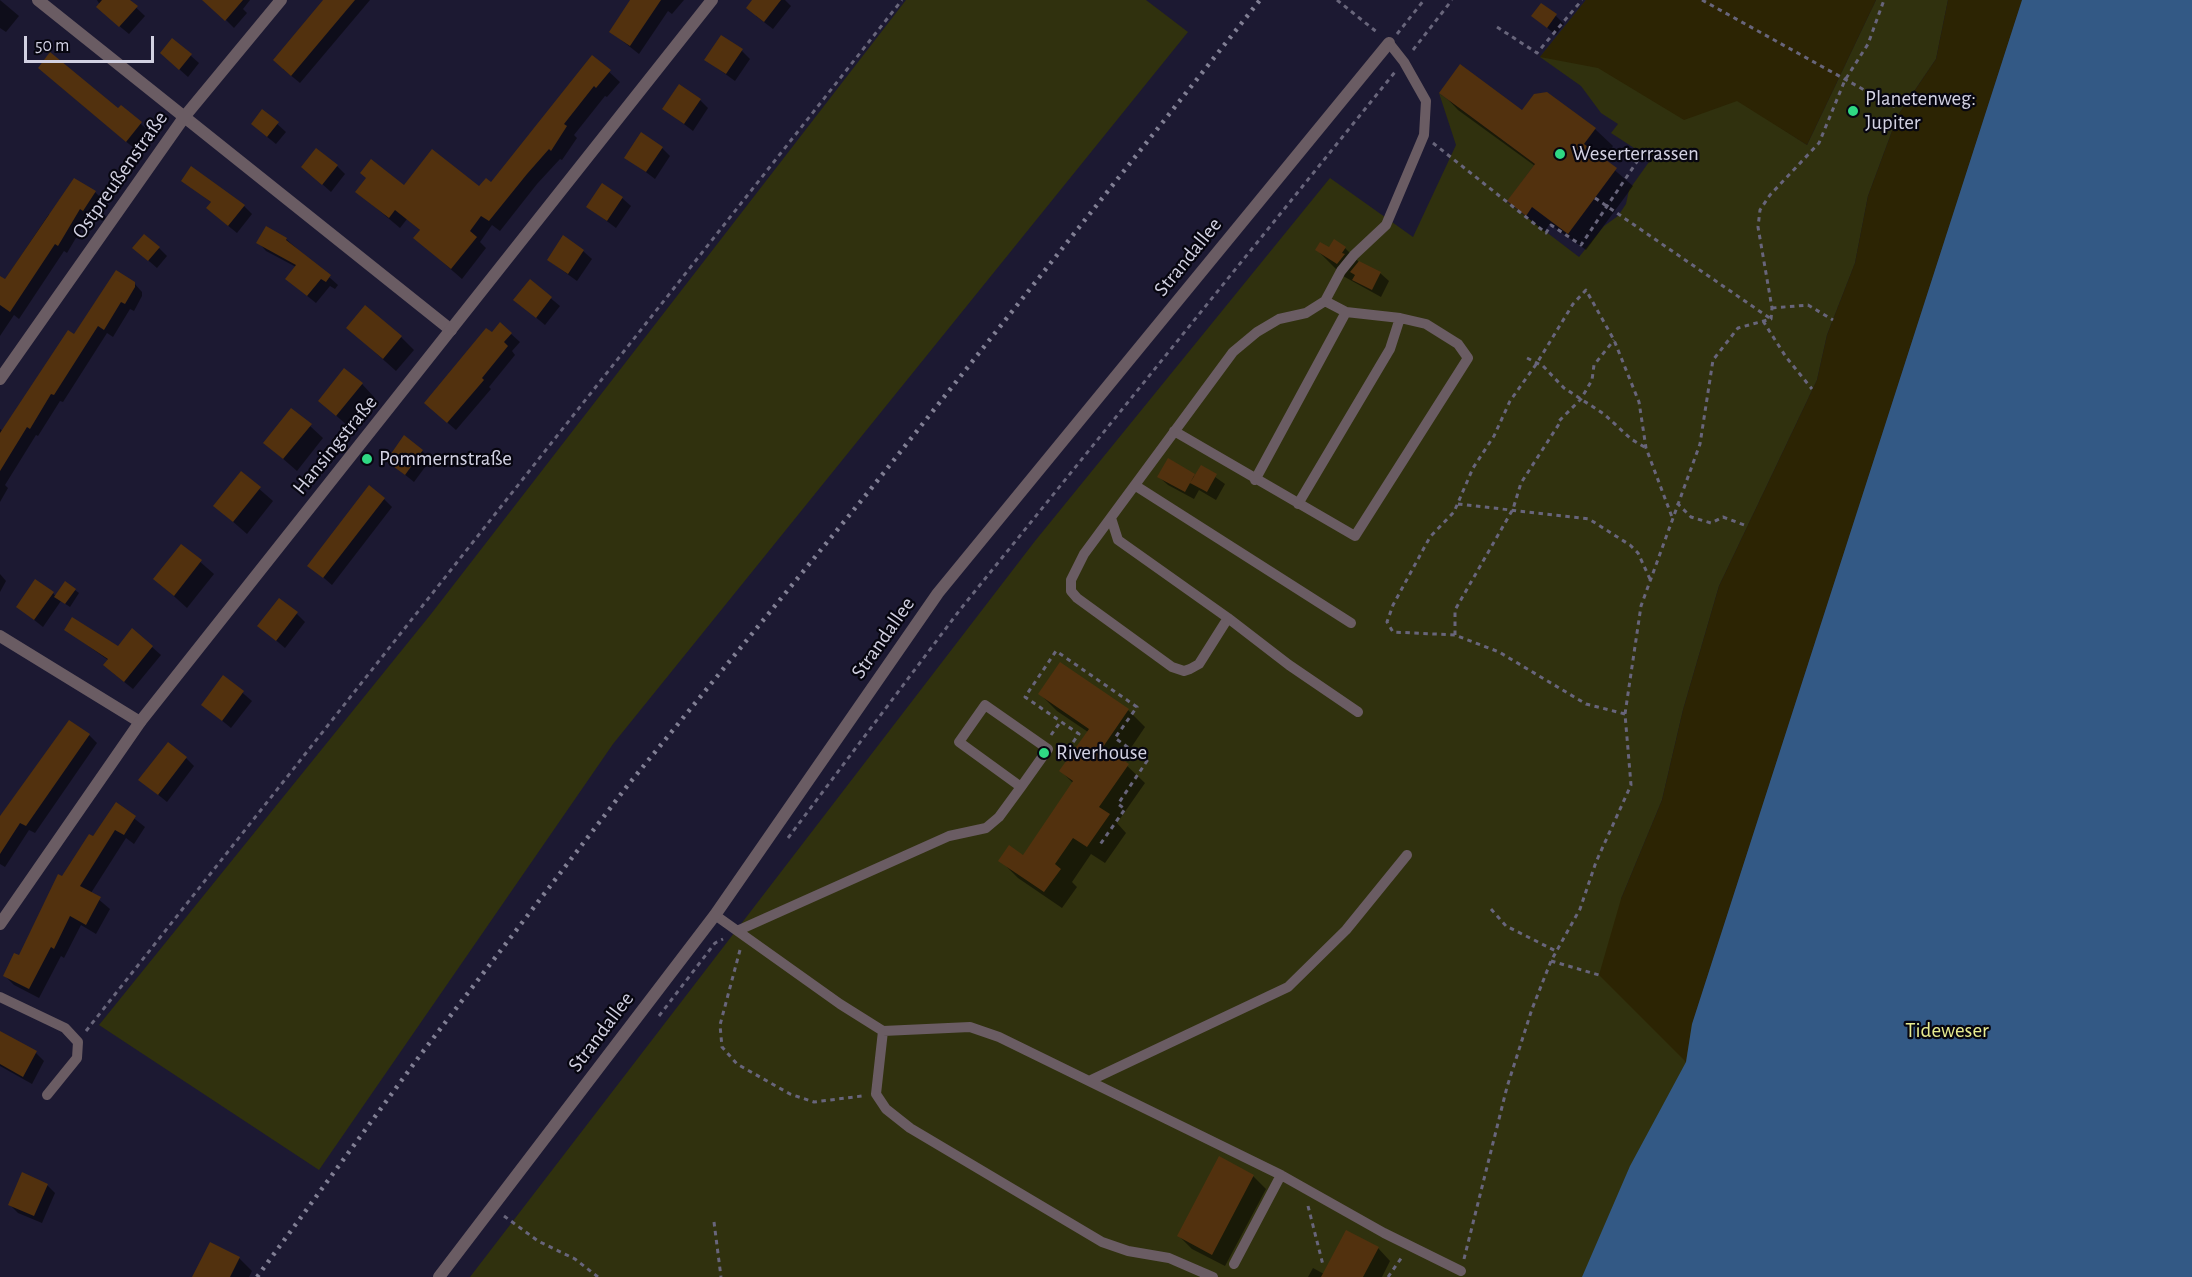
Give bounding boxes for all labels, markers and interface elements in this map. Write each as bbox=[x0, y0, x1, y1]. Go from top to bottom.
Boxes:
scale bar bbox=[27, 24, 158, 62]
text: 50 m bbox=[35, 37, 69, 55]
place label: Planetenweg: Jupiter bbox=[1865, 86, 1976, 136]
marker: Planetenweg: Jupiter bbox=[1846, 104, 1860, 118]
street label: Ostpreußenstraße bbox=[67, 106, 173, 244]
place label: Weserterrassen bbox=[1572, 141, 1699, 167]
marker: Weserterrassen bbox=[1553, 147, 1567, 161]
street label: Strandallee bbox=[1149, 213, 1227, 301]
street label: Hansingstraße bbox=[287, 390, 383, 500]
place label: Pommernstraße bbox=[379, 446, 512, 472]
marker: Pommernstraße bbox=[360, 452, 374, 466]
street label: Strandallee bbox=[846, 592, 920, 684]
place label: Riverhouse bbox=[1056, 740, 1147, 766]
marker: Riverhouse bbox=[1037, 746, 1051, 760]
street label: Strandallee bbox=[563, 987, 639, 1077]
park label: Tideweser bbox=[1905, 1018, 1989, 1044]

